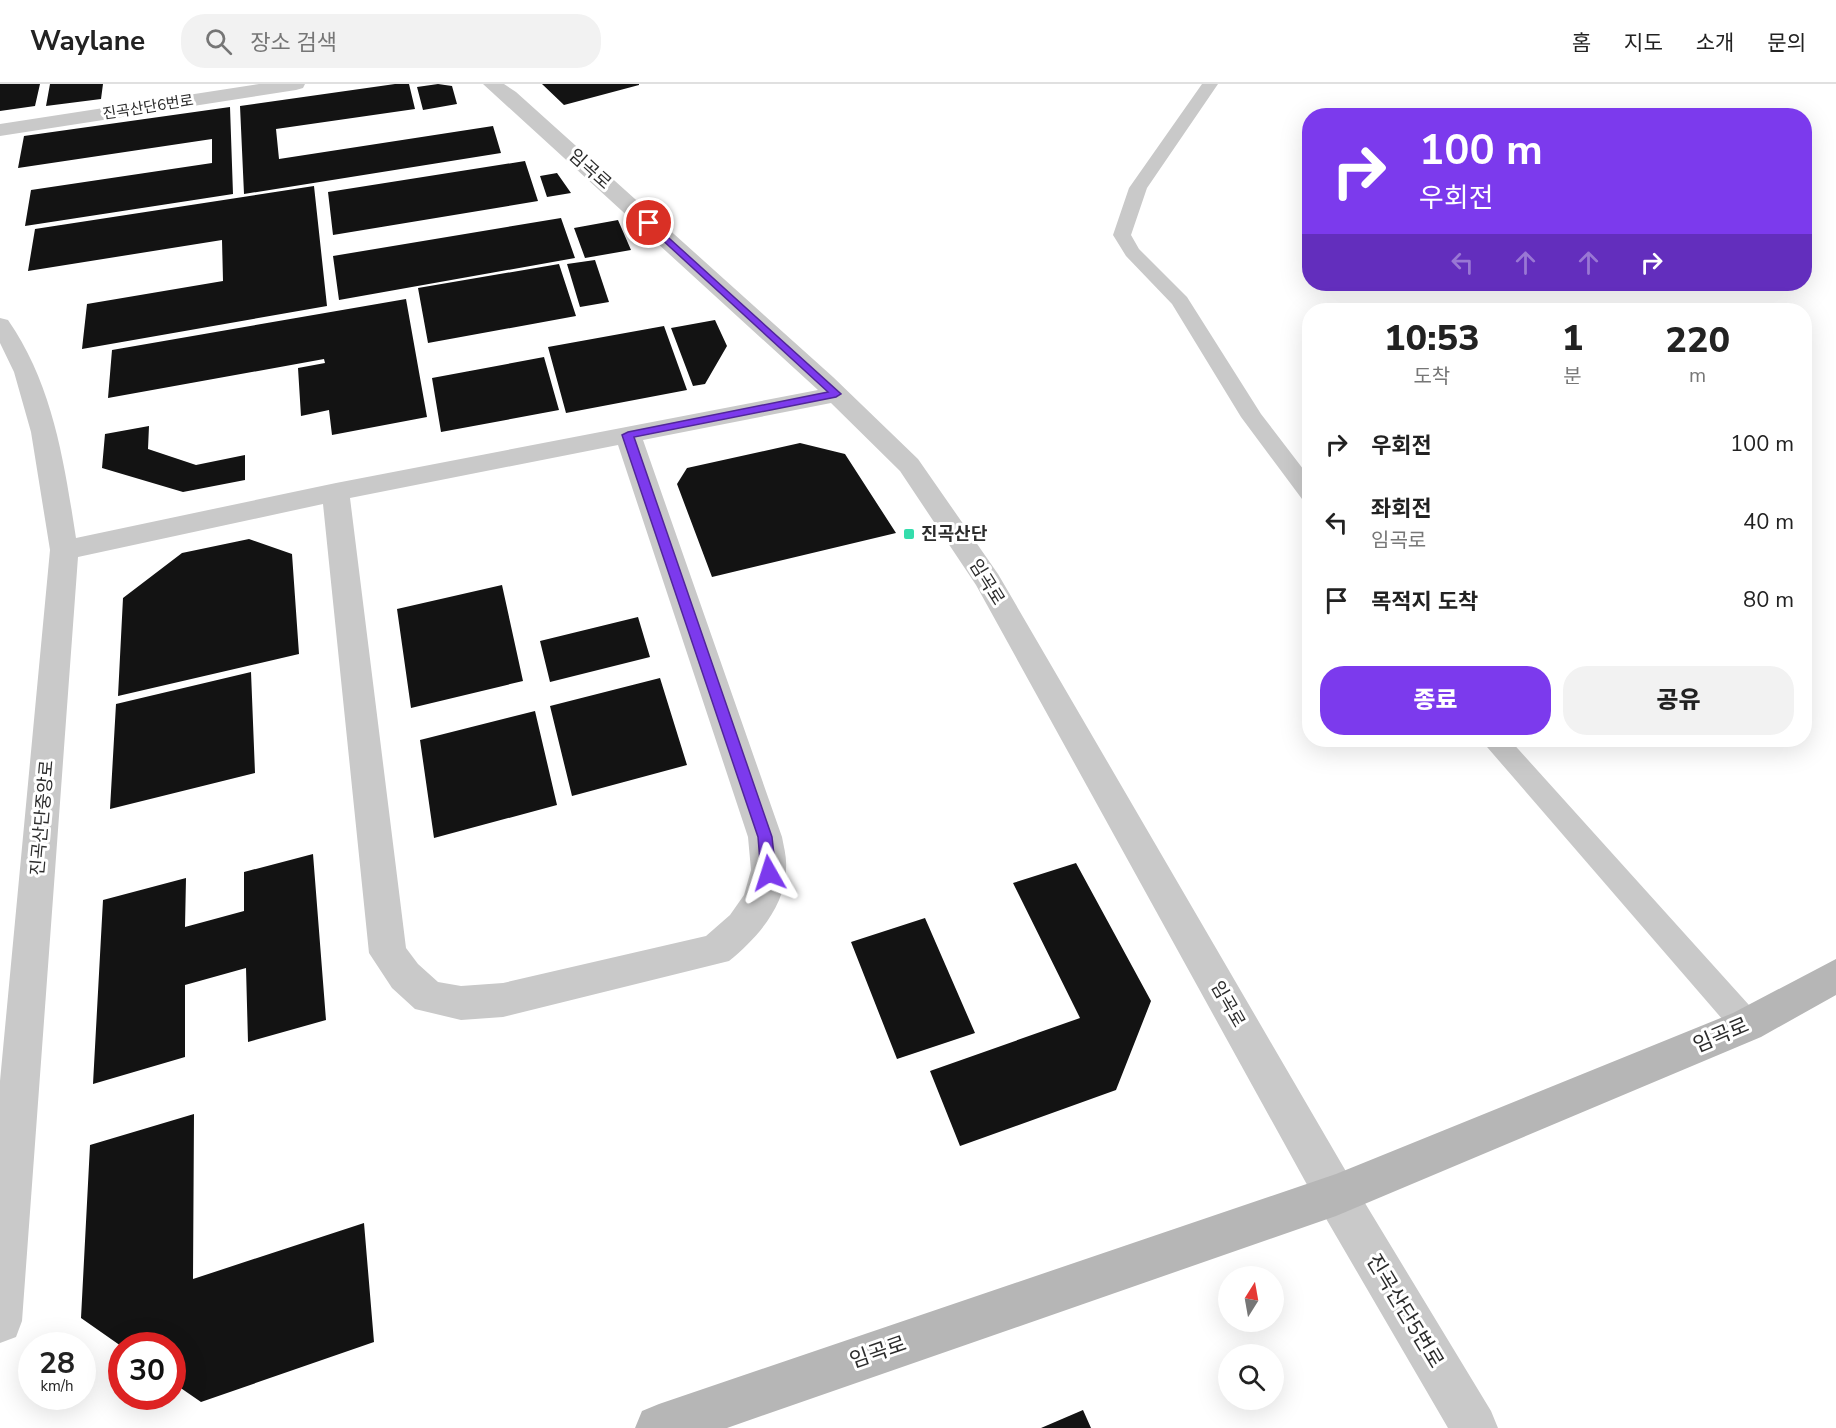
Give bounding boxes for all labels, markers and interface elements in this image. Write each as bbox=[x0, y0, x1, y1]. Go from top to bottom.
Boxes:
search box bbox=[181, 14, 601, 68]
text: Waylane bbox=[30, 22, 145, 60]
icon: search bbox=[202, 25, 235, 58]
text: 장소 검색 bbox=[250, 28, 337, 58]
text: 홈 bbox=[1572, 29, 1591, 57]
text: 지도 bbox=[1624, 29, 1663, 57]
text: 소개 bbox=[1696, 29, 1734, 57]
text: 문의 bbox=[1767, 29, 1806, 57]
street label: 진곡산단6번로 bbox=[101, 90, 195, 124]
text: 100 m bbox=[1419, 122, 1543, 179]
icon: right bbox=[1320, 132, 1398, 210]
street label: 임곡로 bbox=[564, 143, 616, 195]
text: 우회전 bbox=[1419, 180, 1494, 217]
pin bbox=[623, 197, 674, 248]
icon: arrive bbox=[632, 206, 665, 239]
icon: left bbox=[1446, 246, 1479, 279]
icon: ahead bbox=[1509, 246, 1542, 279]
icon: ahead bbox=[1572, 246, 1605, 279]
icon: right bbox=[1635, 246, 1668, 279]
text: 10:53 bbox=[1384, 314, 1480, 363]
text: 1 bbox=[1562, 314, 1583, 363]
text: 220 bbox=[1665, 316, 1730, 365]
text: m bbox=[1689, 362, 1706, 389]
text: 도착 bbox=[1413, 363, 1450, 390]
text: 분 bbox=[1563, 363, 1582, 390]
icon: right bbox=[1320, 428, 1353, 461]
text: 100 m bbox=[1730, 429, 1794, 459]
text: 우회전 bbox=[1371, 431, 1432, 461]
text: 좌회전 bbox=[1371, 494, 1432, 524]
icon: left bbox=[1320, 506, 1353, 539]
text: 40 m bbox=[1743, 507, 1794, 537]
place label: 진곡산단 bbox=[921, 522, 988, 546]
marker: 진곡산단 bbox=[902, 527, 916, 541]
text: 임곡로 bbox=[1371, 527, 1426, 554]
street label: 임곡로 bbox=[964, 555, 1010, 609]
icon: arrive bbox=[1320, 584, 1353, 617]
text: 80 m bbox=[1743, 585, 1794, 615]
text: 목적지 도착 bbox=[1371, 587, 1478, 617]
button: 종료 bbox=[1320, 666, 1551, 735]
button: 공유 bbox=[1563, 666, 1794, 735]
street label: 진곡산단중앙로 bbox=[25, 759, 59, 877]
position arrow bbox=[737, 841, 801, 905]
street label: 임곡로 bbox=[1205, 976, 1251, 1032]
street label: 임곡로 bbox=[1689, 1011, 1753, 1059]
street label: 진곡산단5번로 bbox=[1360, 1249, 1450, 1373]
north arrow bbox=[1218, 1266, 1284, 1332]
map controls bbox=[1218, 1266, 1284, 1410]
street label: 임곡로 bbox=[846, 1329, 910, 1375]
speed limit sign: 30 bbox=[108, 1332, 186, 1410]
text: 28 bbox=[39, 1343, 75, 1384]
button: search bbox=[1218, 1344, 1284, 1410]
text: km/h bbox=[40, 1376, 74, 1396]

